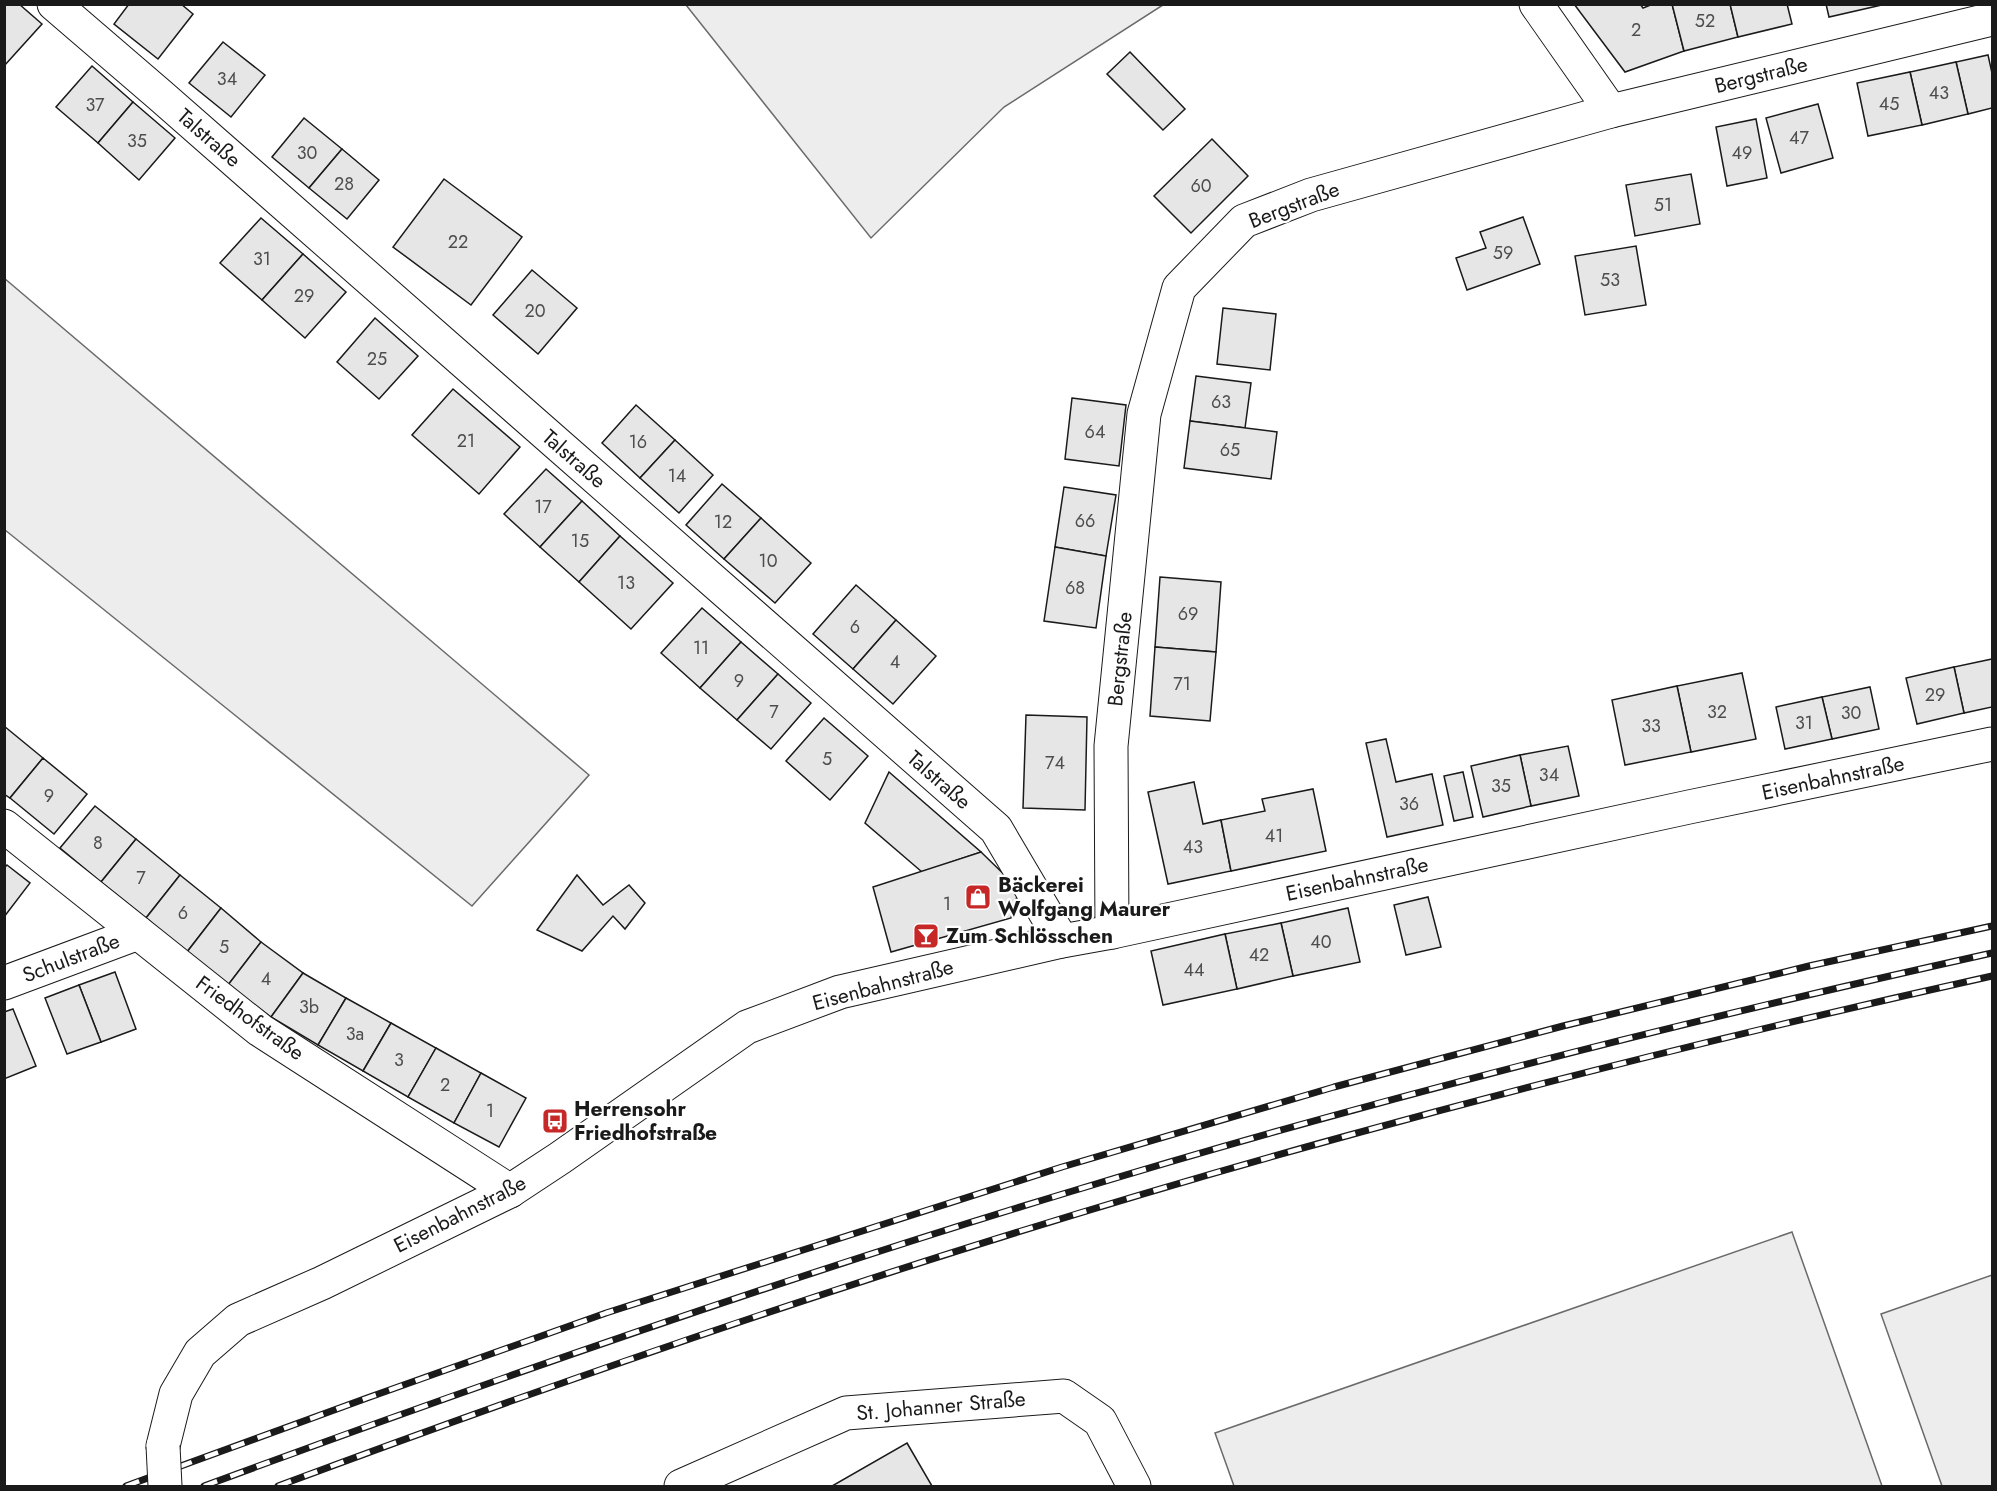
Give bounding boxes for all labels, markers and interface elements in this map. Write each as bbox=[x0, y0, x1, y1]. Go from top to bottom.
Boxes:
house number: 52 bbox=[1695, 8, 1715, 34]
house number: 2 bbox=[1631, 17, 1641, 43]
street label: Bergstraße bbox=[1711, 49, 1811, 101]
house number: 34 bbox=[217, 66, 237, 92]
house number: 43 bbox=[1929, 80, 1949, 106]
house number: 45 bbox=[1879, 91, 1899, 117]
house number: 37 bbox=[85, 92, 105, 118]
street label: Talstraße bbox=[170, 102, 248, 174]
house number: 47 bbox=[1789, 125, 1810, 151]
house number: 35 bbox=[127, 128, 147, 154]
house number: 30 bbox=[297, 140, 318, 166]
house number: 49 bbox=[1732, 140, 1752, 166]
house number: 28 bbox=[334, 171, 354, 197]
house number: 60 bbox=[1190, 173, 1212, 199]
street label: Bergstraße bbox=[1244, 174, 1344, 236]
house number: 51 bbox=[1654, 192, 1672, 218]
house number: 22 bbox=[448, 229, 468, 255]
house number: 59 bbox=[1493, 240, 1513, 266]
house number: 31 bbox=[253, 246, 271, 272]
house number: 53 bbox=[1600, 267, 1620, 293]
house number: 29 bbox=[294, 283, 314, 309]
house number: 20 bbox=[524, 298, 546, 324]
house number: 25 bbox=[367, 346, 387, 372]
house number: 63 bbox=[1211, 389, 1231, 415]
house number: 64 bbox=[1085, 419, 1105, 445]
street label: Talstraße bbox=[535, 423, 613, 495]
house number: 21 bbox=[457, 428, 475, 454]
house number: 16 bbox=[629, 429, 647, 455]
house number: 65 bbox=[1220, 437, 1240, 463]
house number: 14 bbox=[668, 463, 686, 489]
house number: 17 bbox=[534, 494, 552, 520]
house number: 66 bbox=[1075, 508, 1095, 534]
house number: 12 bbox=[714, 509, 732, 535]
house number: 15 bbox=[571, 528, 589, 554]
house number: 10 bbox=[759, 548, 778, 574]
house number: 13 bbox=[617, 570, 635, 596]
house number: 68 bbox=[1065, 575, 1085, 601]
house number: 69 bbox=[1178, 601, 1198, 627]
street label: Bergstraße bbox=[1100, 610, 1140, 708]
house number: 6 bbox=[850, 614, 860, 640]
house number: 11 bbox=[693, 635, 709, 661]
house number: 4 bbox=[890, 649, 900, 675]
house number: 9 bbox=[734, 668, 744, 694]
house number: 71 bbox=[1173, 671, 1191, 697]
house number: 29 bbox=[1925, 682, 1945, 708]
house number: 7 bbox=[769, 699, 779, 725]
house number: 32 bbox=[1707, 699, 1727, 725]
house number: 30 bbox=[1841, 700, 1862, 726]
house number: 31 bbox=[1795, 710, 1813, 736]
house number: 33 bbox=[1641, 713, 1661, 739]
street label: Talstraße bbox=[900, 744, 978, 816]
house number: 5 bbox=[822, 746, 832, 772]
street label: Eisenbahnstraße bbox=[1759, 748, 1907, 808]
house number: 74 bbox=[1045, 750, 1065, 776]
house number: 34 bbox=[1539, 762, 1559, 788]
house number: 35 bbox=[1491, 773, 1511, 799]
house number: 9 bbox=[44, 783, 54, 809]
house number: 36 bbox=[1399, 791, 1419, 817]
house number: 41 bbox=[1265, 823, 1283, 849]
house number: 8 bbox=[93, 830, 103, 856]
house number: 43 bbox=[1183, 834, 1203, 860]
street label: Eisenbahnstraße bbox=[1283, 849, 1431, 909]
house number: 7 bbox=[136, 865, 146, 891]
place label: Bäckerei Wolfgang Maurer bbox=[998, 870, 1171, 924]
shop icon: Bäckerei Wolfgang Maurer bbox=[963, 882, 993, 912]
house number: 1 bbox=[943, 891, 951, 917]
house number: 6 bbox=[178, 900, 188, 926]
bar icon: Zum Schlösschen bbox=[911, 921, 941, 951]
place label: Zum Schlösschen bbox=[946, 921, 1113, 951]
street label: Schulstraße bbox=[18, 926, 124, 990]
house number: 40 bbox=[1310, 929, 1332, 955]
house number: 5 bbox=[219, 934, 229, 960]
house number: 42 bbox=[1249, 942, 1269, 968]
street label: Eisenbahnstraße bbox=[809, 952, 957, 1018]
house number: 44 bbox=[1184, 957, 1205, 983]
house number: 4 bbox=[261, 966, 271, 992]
street label: Friedhofstraße bbox=[190, 968, 311, 1068]
house number: 3b bbox=[299, 994, 319, 1020]
house number: 3a bbox=[346, 1021, 364, 1047]
house number: 3 bbox=[394, 1047, 404, 1073]
house number: 2 bbox=[440, 1072, 450, 1098]
place label: Herrensohr Friedhofstraße bbox=[574, 1094, 717, 1148]
house number: 1 bbox=[486, 1098, 494, 1124]
bus stop icon: Herrensohr Friedhofstraße bbox=[540, 1106, 570, 1136]
street label: Eisenbahnstraße bbox=[389, 1168, 532, 1260]
street label: St. Johanner Straße bbox=[855, 1384, 1027, 1428]

